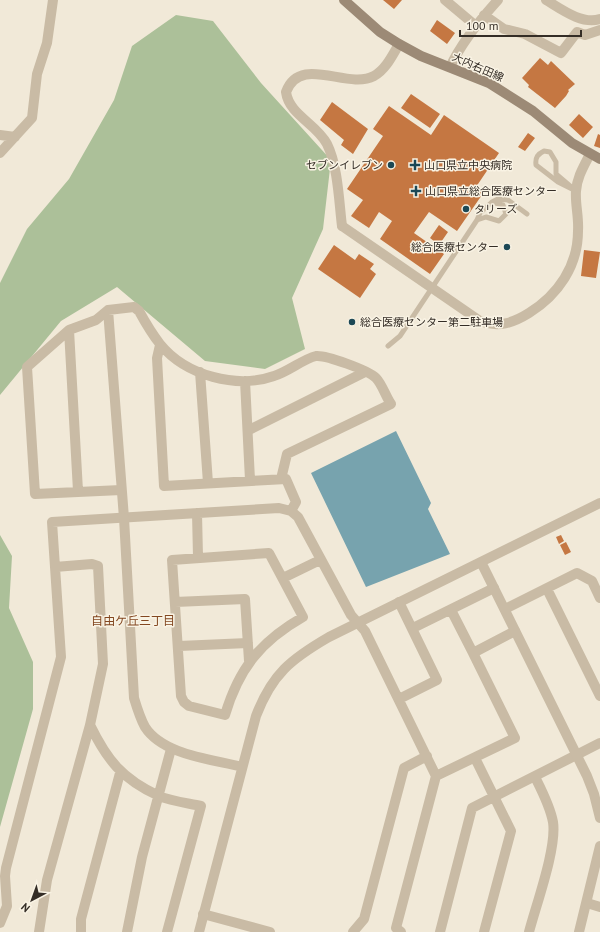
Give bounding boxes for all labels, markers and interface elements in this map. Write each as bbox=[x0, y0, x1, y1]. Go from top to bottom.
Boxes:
scale bar bbox=[460, 12, 581, 38]
text: 100 m bbox=[466, 18, 499, 33]
street label: 大内右田線 bbox=[450, 49, 506, 85]
place label: セブンイレブン bbox=[306, 158, 383, 172]
place label: 山口県立中央病院 bbox=[424, 158, 512, 172]
marker: 山口県立中央病院 bbox=[409, 159, 421, 171]
marker: セブンイレブン bbox=[386, 160, 396, 170]
place label: 山口県立総合医療センター bbox=[425, 184, 557, 198]
marker: 山口県立総合医療センター bbox=[410, 185, 422, 197]
place label: タリーズ bbox=[474, 202, 517, 216]
marker: タリーズ bbox=[461, 204, 471, 214]
place label: 総合医療センター bbox=[411, 240, 499, 254]
marker: 総合医療センター bbox=[502, 242, 512, 252]
place label: 総合医療センター第二駐車場 bbox=[360, 315, 503, 329]
marker: 総合医療センター第二駐車場 bbox=[347, 317, 357, 327]
district label: 自由ケ丘三丁目 bbox=[91, 613, 175, 628]
north arrow bbox=[12, 880, 52, 920]
text: N bbox=[18, 900, 33, 915]

